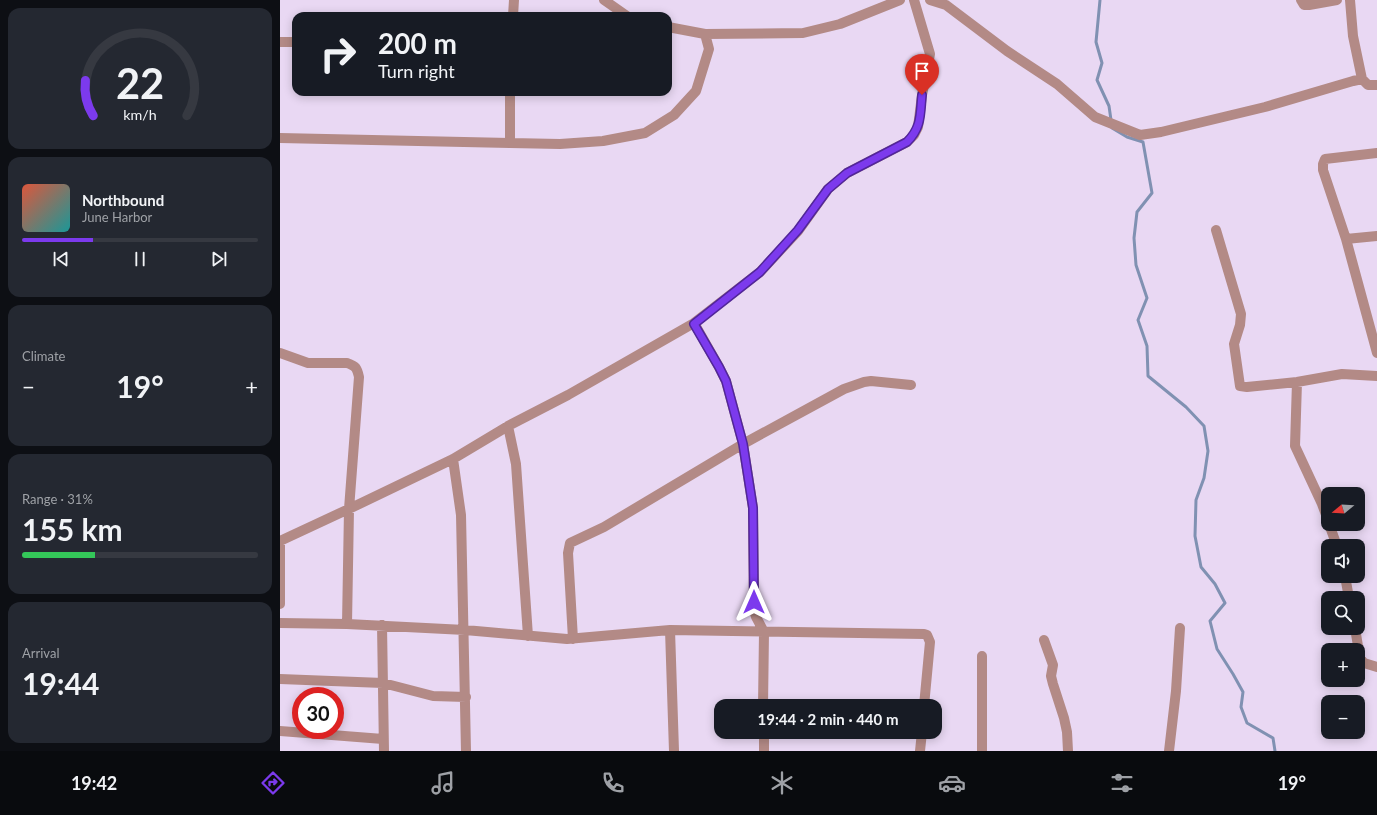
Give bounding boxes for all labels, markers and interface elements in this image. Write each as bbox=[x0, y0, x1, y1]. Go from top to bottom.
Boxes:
text: 200 m bbox=[378, 26, 457, 60]
icon: right bbox=[312, 28, 364, 80]
pin bbox=[905, 54, 939, 95]
text: 22 bbox=[116, 58, 164, 108]
text: Turn right bbox=[378, 60, 455, 82]
icon: arrive bbox=[911, 60, 933, 82]
text: km/h bbox=[123, 106, 157, 123]
text: Northbound bbox=[82, 191, 164, 209]
text: June Harbor bbox=[82, 209, 152, 225]
icon: previous bbox=[50, 248, 72, 270]
icon: pause bbox=[129, 248, 151, 270]
icon: next bbox=[208, 248, 230, 270]
text: Climate bbox=[22, 348, 65, 364]
text: 19° bbox=[116, 368, 164, 404]
text: − bbox=[22, 373, 35, 400]
text: + bbox=[245, 373, 258, 400]
north arrow bbox=[1321, 487, 1365, 531]
map controls bbox=[1321, 487, 1365, 739]
text: Range · 31% bbox=[22, 491, 93, 507]
text: 155 km bbox=[22, 511, 123, 547]
button: sound bbox=[1321, 539, 1365, 583]
position arrow bbox=[733, 581, 775, 623]
button: search bbox=[1321, 591, 1365, 635]
button: + bbox=[1321, 643, 1365, 687]
text: Arrival bbox=[22, 645, 59, 661]
text: 19:44 bbox=[22, 665, 99, 701]
speed limit sign: 30 bbox=[292, 687, 344, 739]
button: − bbox=[1321, 695, 1365, 739]
text: 19:44 · 2 min · 440 m bbox=[758, 710, 898, 728]
icon: directions bbox=[259, 769, 287, 797]
icon: music bbox=[429, 769, 457, 797]
icon: phone bbox=[599, 769, 627, 797]
icon: climate bbox=[768, 769, 796, 797]
icon: car bbox=[938, 769, 966, 797]
icon: filters bbox=[1108, 769, 1136, 797]
text: 19:42 bbox=[71, 772, 117, 794]
text: 19° bbox=[1278, 772, 1306, 794]

